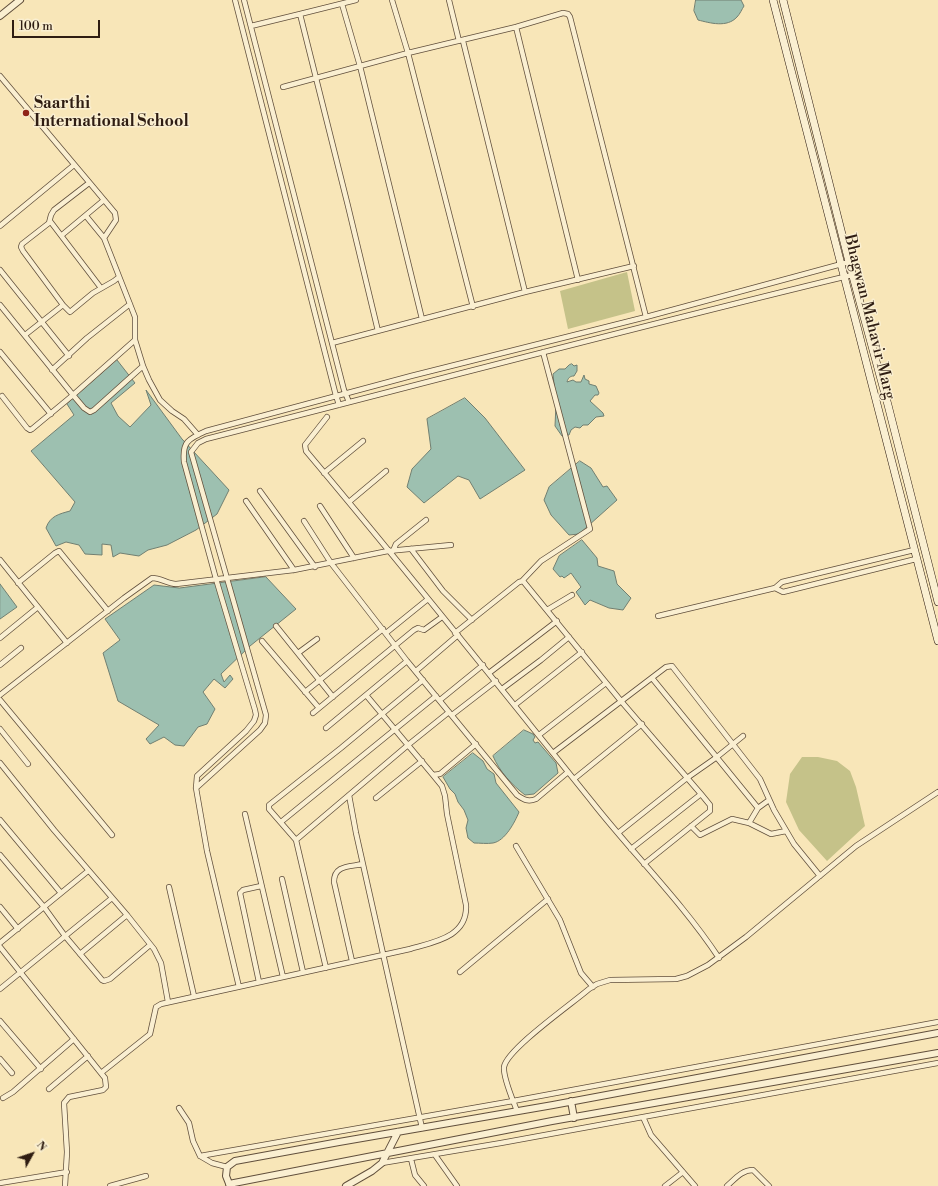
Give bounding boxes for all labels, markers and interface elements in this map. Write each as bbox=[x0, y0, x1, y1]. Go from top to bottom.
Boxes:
scale bar bbox=[14, 12, 102, 38]
text: 100 m bbox=[19, 19, 53, 34]
place label: Saarthi International School bbox=[34, 94, 189, 132]
marker: Saarthi International School bbox=[21, 108, 31, 118]
street label: Bhagwan Mahavir Marg bbox=[839, 232, 899, 402]
north arrow bbox=[12, 1134, 52, 1174]
text: N bbox=[33, 1138, 49, 1154]

